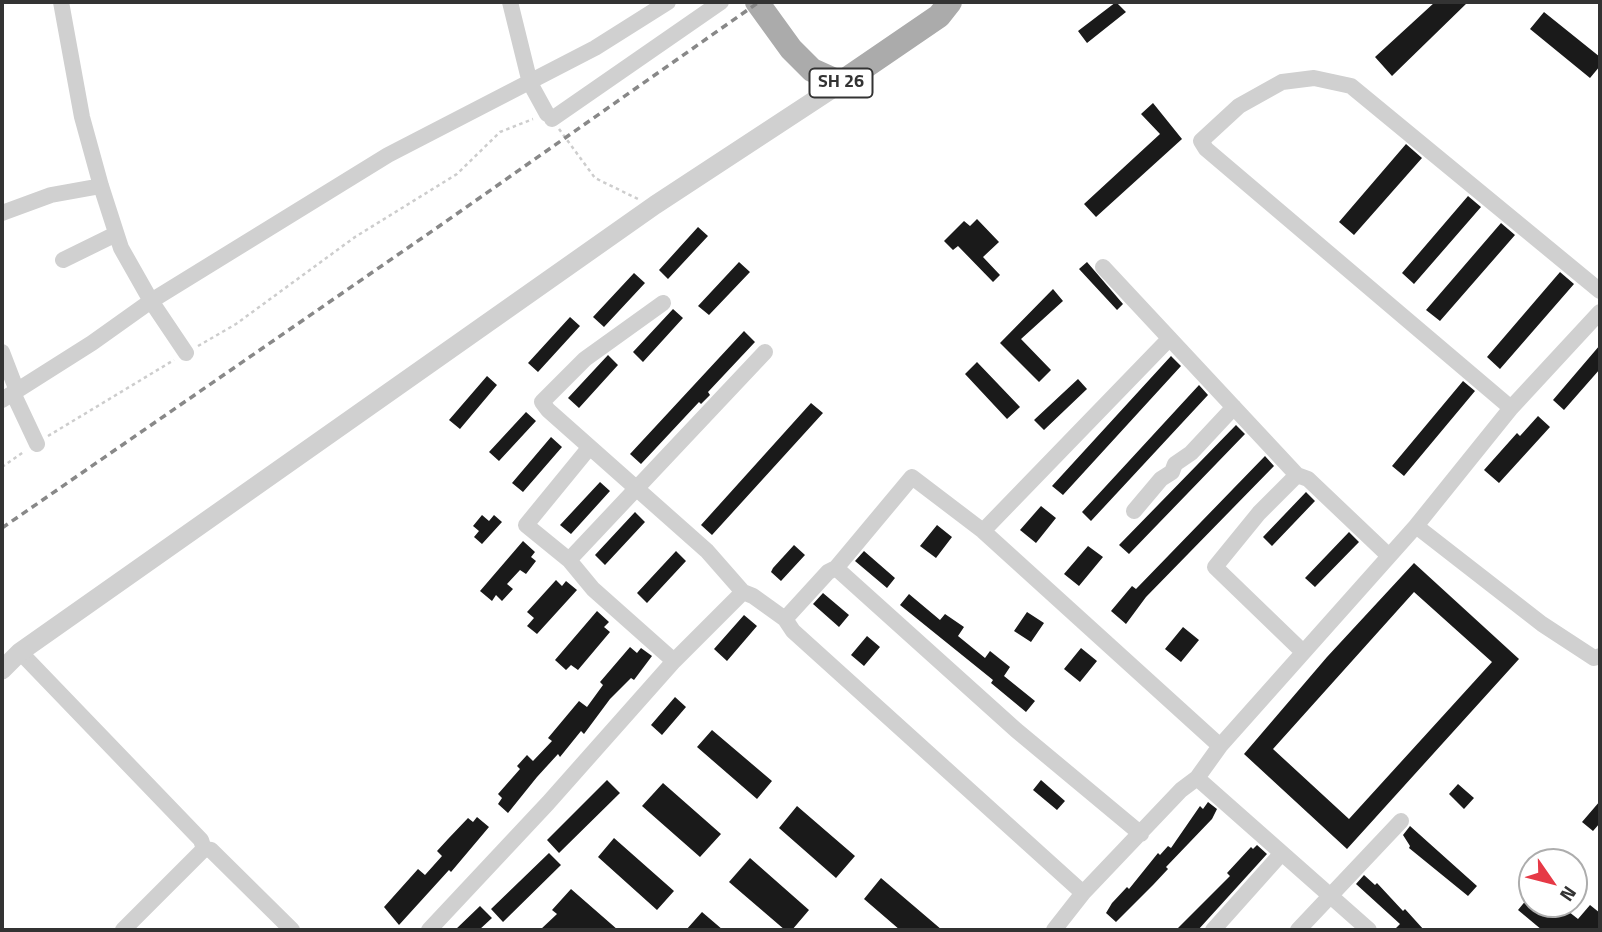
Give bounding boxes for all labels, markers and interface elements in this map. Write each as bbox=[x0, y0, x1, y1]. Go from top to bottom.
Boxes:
road number: SH 26 bbox=[810, 68, 872, 98]
north arrow bbox=[1518, 848, 1588, 918]
text: N bbox=[1553, 880, 1585, 908]

